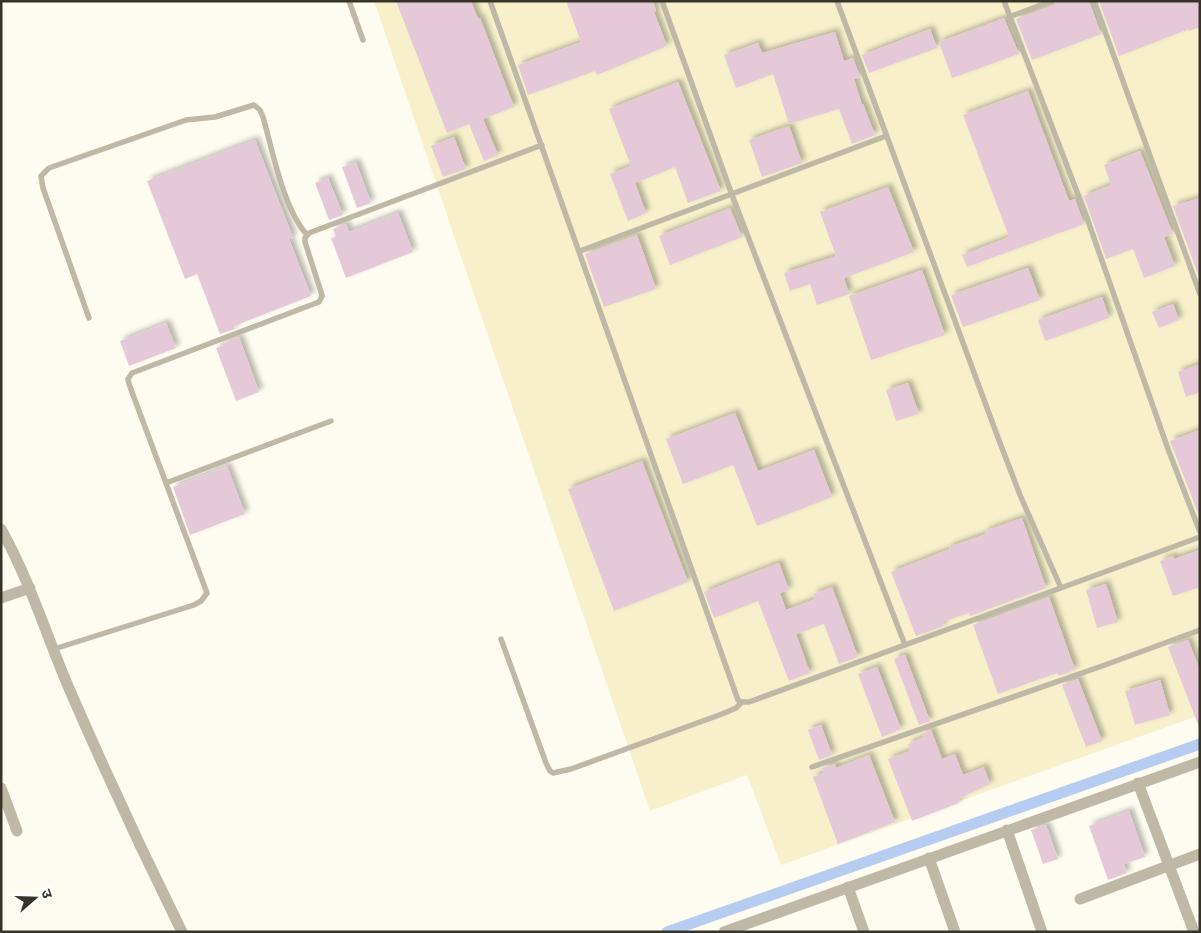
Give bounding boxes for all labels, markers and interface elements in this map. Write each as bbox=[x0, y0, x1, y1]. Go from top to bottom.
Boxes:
north arrow bbox=[10, 873, 60, 923]
text: उ bbox=[37, 887, 57, 901]

